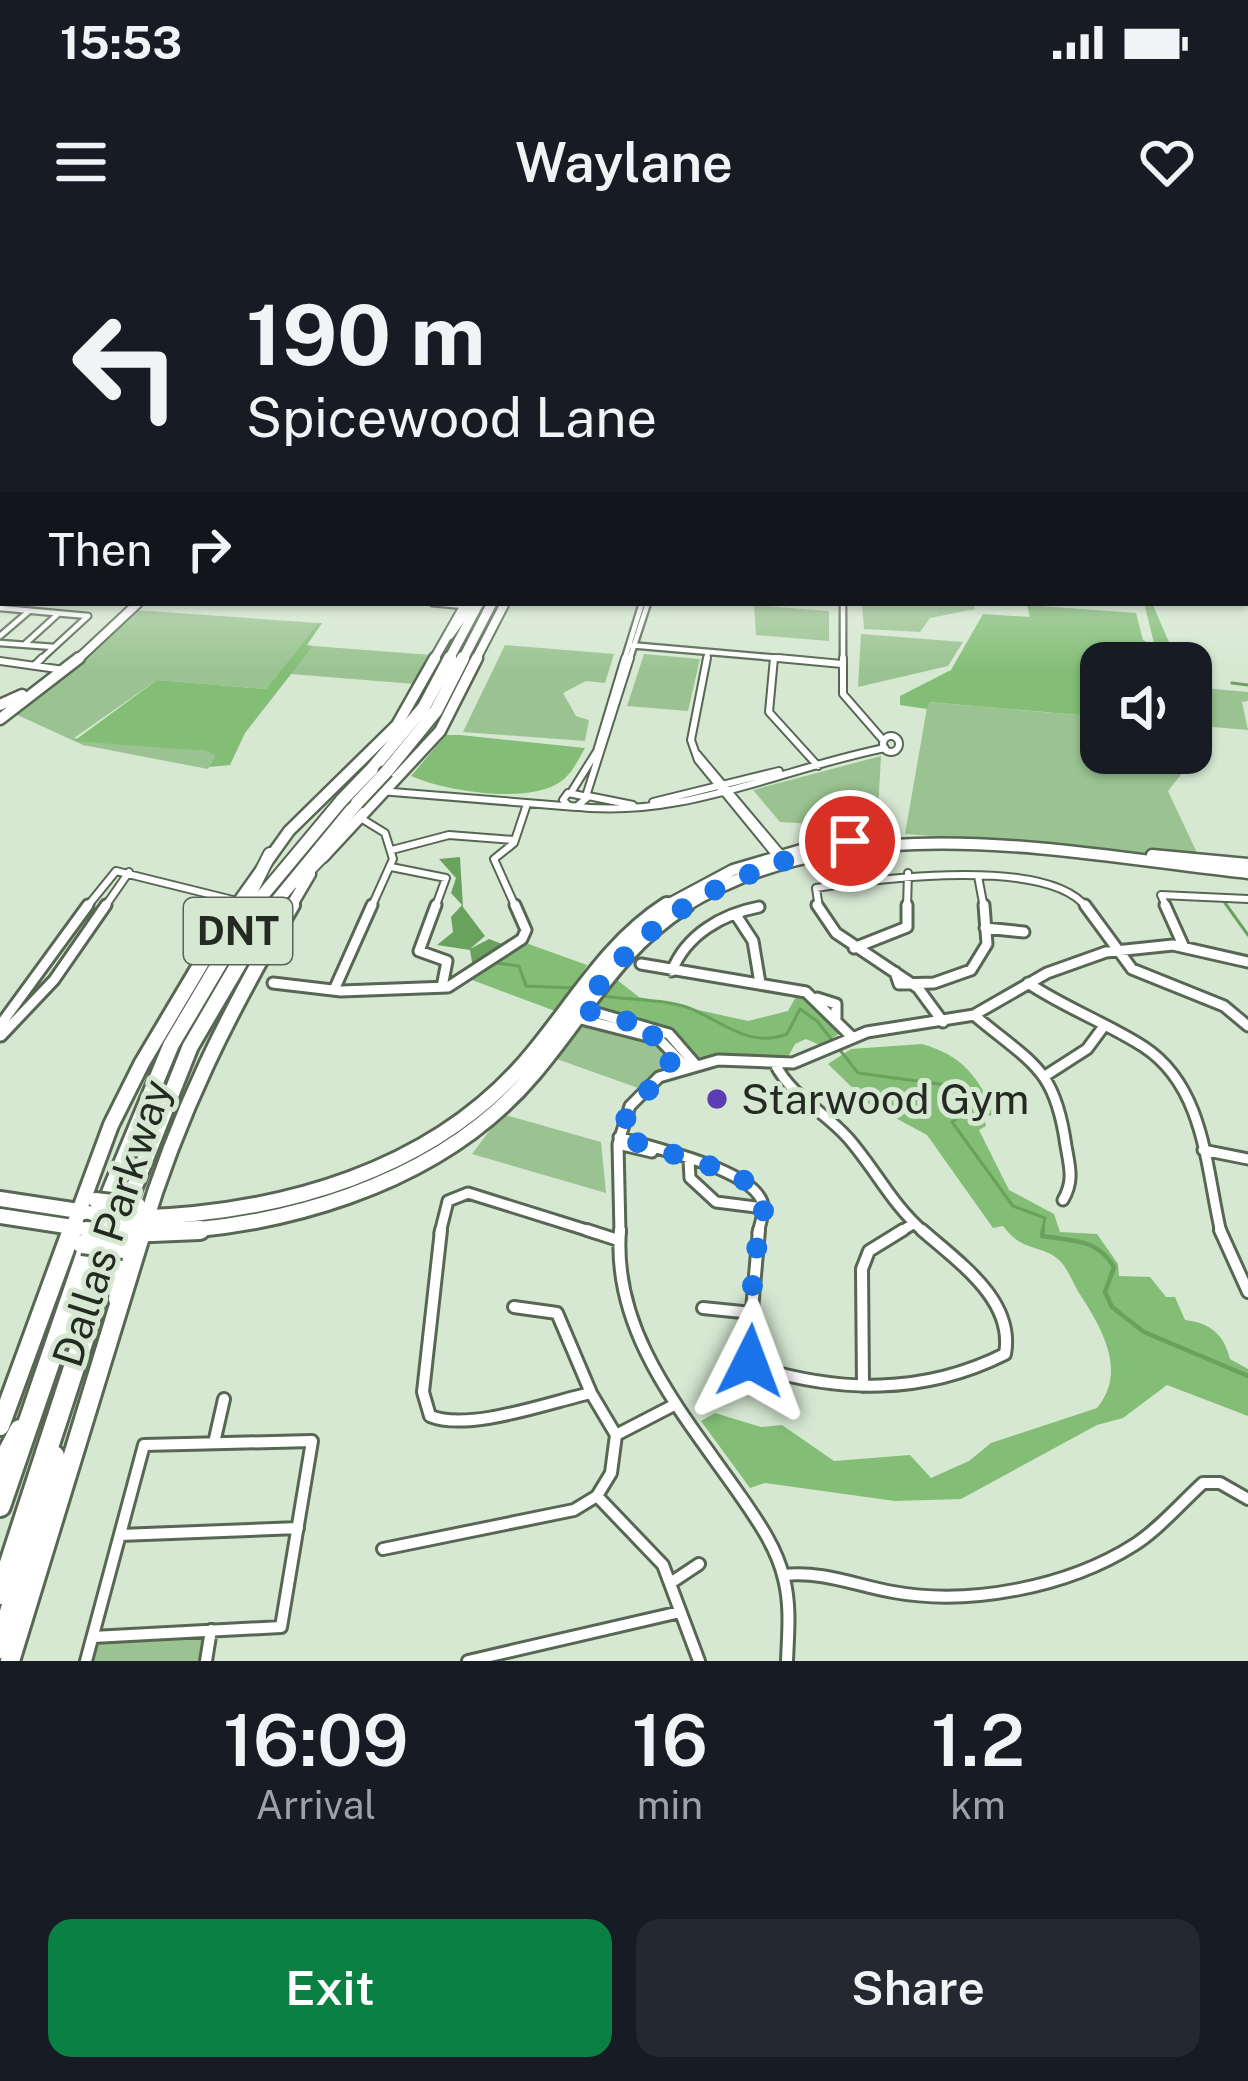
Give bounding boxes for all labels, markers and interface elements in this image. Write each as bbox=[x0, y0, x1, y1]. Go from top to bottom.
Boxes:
text: 15:53 bbox=[60, 16, 182, 69]
icon: menu bbox=[48, 129, 114, 195]
icon: heart bbox=[1134, 129, 1200, 195]
text: Waylane bbox=[515, 131, 733, 194]
text: 190 m bbox=[246, 285, 485, 384]
icon: left bbox=[48, 288, 204, 444]
text: Spicewood Lane bbox=[246, 386, 657, 449]
icon: right bbox=[176, 516, 242, 582]
text: Then bbox=[48, 523, 152, 576]
map controls bbox=[1080, 642, 1212, 774]
button: sound bbox=[1080, 642, 1212, 774]
pin bbox=[799, 790, 901, 892]
icon: arrive bbox=[817, 808, 883, 874]
road number: DNT bbox=[184, 898, 292, 964]
street label: Dallas Parkway bbox=[42, 1073, 181, 1372]
place label: Starwood Gym bbox=[741, 1074, 1029, 1123]
marker: Starwood Gym bbox=[704, 1086, 730, 1112]
position arrow bbox=[687, 1298, 813, 1424]
text: 16:09 bbox=[223, 1698, 409, 1782]
text: 16 bbox=[632, 1698, 708, 1782]
text: 1.2 bbox=[931, 1698, 1025, 1782]
text: Arrival bbox=[256, 1782, 376, 1828]
text: min bbox=[637, 1782, 703, 1828]
text: km bbox=[950, 1782, 1006, 1828]
button: Exit bbox=[48, 1919, 612, 2057]
button: Share bbox=[636, 1919, 1200, 2057]

